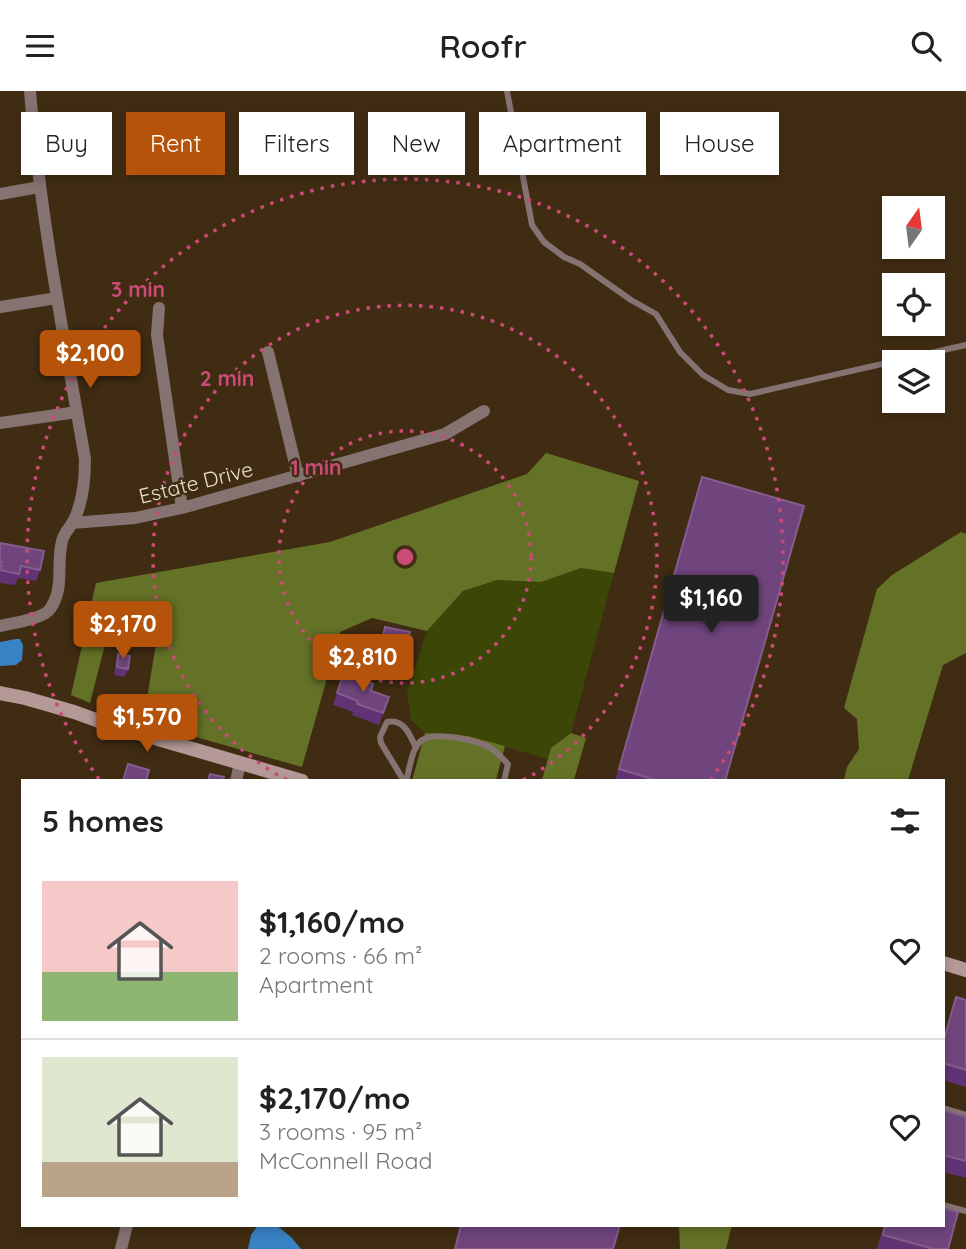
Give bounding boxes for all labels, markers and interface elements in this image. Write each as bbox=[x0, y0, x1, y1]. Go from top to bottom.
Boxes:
text: Roofr bbox=[439, 26, 527, 66]
icon: menu bbox=[21, 27, 59, 65]
icon: search bbox=[907, 27, 945, 65]
chip: Buy bbox=[21, 112, 112, 175]
chip: Rent bbox=[126, 112, 225, 175]
chip: Filters bbox=[239, 112, 354, 175]
chip: New bbox=[368, 112, 465, 175]
chip: Apartment bbox=[479, 112, 646, 175]
chip: House bbox=[660, 112, 779, 175]
north arrow bbox=[882, 196, 945, 259]
map controls bbox=[882, 196, 945, 413]
button: locate bbox=[882, 273, 945, 336]
text: 3 min bbox=[111, 276, 165, 302]
pin: $2,100 bbox=[33, 331, 147, 390]
text: $2,100 bbox=[56, 338, 124, 367]
button: layers bbox=[882, 350, 945, 413]
text: 2 min bbox=[200, 365, 254, 391]
text: 1 min bbox=[291, 454, 341, 480]
street label: Estate Drive bbox=[136, 455, 256, 509]
centre of rings bbox=[393, 545, 417, 569]
pin: $1,160 bbox=[654, 575, 768, 635]
text: $1,160 bbox=[679, 583, 743, 612]
pin: $2,170 bbox=[66, 601, 180, 661]
text: $2,170 bbox=[89, 609, 157, 638]
pin: $2,810 bbox=[306, 635, 420, 694]
text: $2,810 bbox=[329, 642, 397, 671]
pin: $1,570 bbox=[90, 695, 204, 754]
text: $1,570 bbox=[113, 702, 182, 731]
text: 5 homes bbox=[42, 802, 164, 840]
icon: filters bbox=[886, 802, 924, 840]
text: $1,160/mo bbox=[259, 903, 405, 941]
icon: home bbox=[98, 909, 182, 993]
icon: heart bbox=[886, 932, 924, 970]
text: 2 rooms · 66 m² bbox=[259, 941, 422, 970]
text: Apartment bbox=[259, 970, 373, 999]
text: $2,170/mo bbox=[259, 1079, 410, 1117]
icon: home bbox=[98, 1085, 182, 1169]
icon: heart bbox=[886, 1108, 924, 1146]
text: 3 rooms · 95 m² bbox=[259, 1117, 422, 1146]
text: McConnell Road bbox=[259, 1146, 432, 1175]

